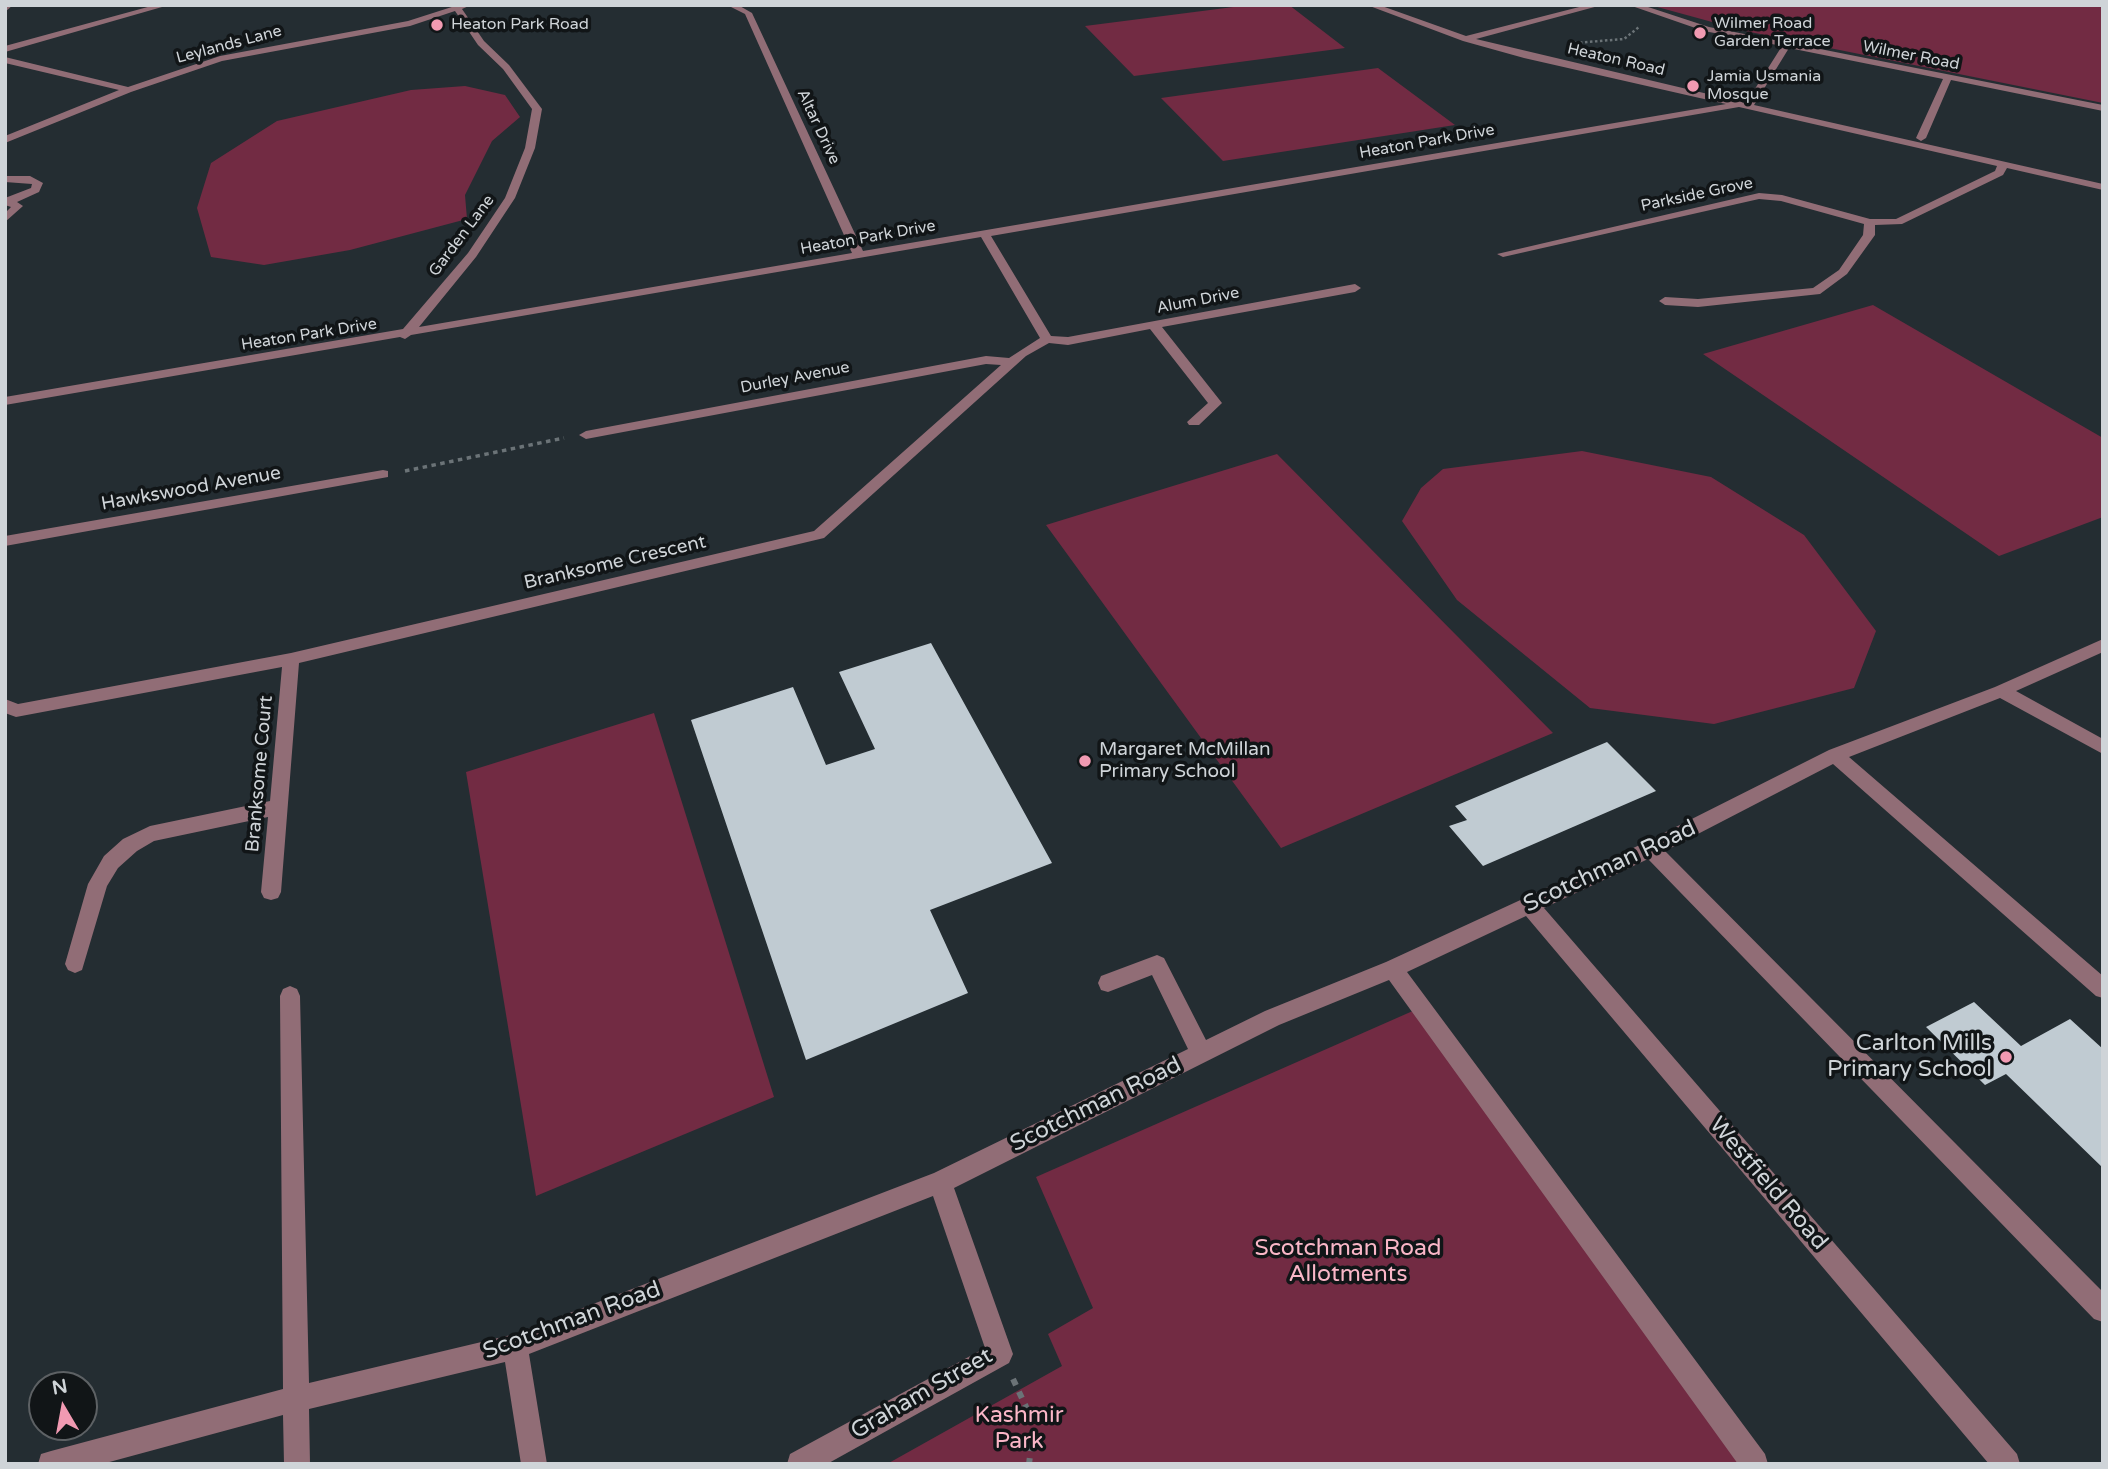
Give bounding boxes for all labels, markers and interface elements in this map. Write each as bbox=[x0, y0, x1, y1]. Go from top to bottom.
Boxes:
place label: Wilmer Road Garden Terrace bbox=[1714, 14, 1831, 52]
place label: Heaton Park Road bbox=[451, 15, 589, 35]
marker: Heaton Park Road bbox=[429, 17, 445, 33]
street label: Leylands Lane bbox=[174, 22, 284, 68]
marker: Wilmer Road Garden Terrace bbox=[1692, 25, 1708, 41]
street label: Wilmer Road bbox=[1861, 37, 1961, 75]
street label: Heaton Road bbox=[1565, 39, 1667, 81]
place label: Jamia Usmania Mosque bbox=[1707, 67, 1821, 105]
marker: Jamia Usmania Mosque bbox=[1685, 78, 1701, 94]
street label: Altar Drive bbox=[792, 86, 844, 168]
street label: Heaton Park Drive bbox=[1358, 121, 1496, 163]
street label: Parkside Grove bbox=[1639, 174, 1755, 216]
street label: Garden Lane bbox=[425, 191, 499, 281]
street label: Heaton Park Drive bbox=[799, 217, 937, 259]
street label: Alum Drive bbox=[1155, 284, 1241, 318]
street label: Heaton Park Drive bbox=[240, 315, 378, 355]
street label: Durley Avenue bbox=[739, 358, 851, 398]
street label: Hawkswood Avenue bbox=[99, 462, 283, 516]
street label: Branksome Crescent bbox=[522, 531, 708, 595]
street label: Branksome Court bbox=[242, 695, 278, 853]
place label: Margaret McMillan Primary School bbox=[1099, 739, 1270, 783]
marker: Margaret McMillan Primary School bbox=[1077, 753, 1093, 769]
street label: Scotchman Road bbox=[1519, 815, 1701, 919]
place label: Carlton Mills Primary School bbox=[1827, 1030, 1992, 1084]
marker: Carlton Mills Primary School bbox=[1998, 1049, 2014, 1065]
street label: Scotchman Road bbox=[1006, 1052, 1186, 1158]
street label: Westfield Road bbox=[1703, 1112, 1833, 1256]
park label: Scotchman Road Allotments bbox=[1255, 1235, 1441, 1289]
street label: Scotchman Road bbox=[479, 1276, 665, 1366]
street label: Graham Street bbox=[846, 1342, 998, 1446]
north arrow bbox=[28, 1371, 98, 1441]
text: N bbox=[50, 1375, 69, 1399]
park label: Kashmir Park bbox=[974, 1402, 1064, 1456]

